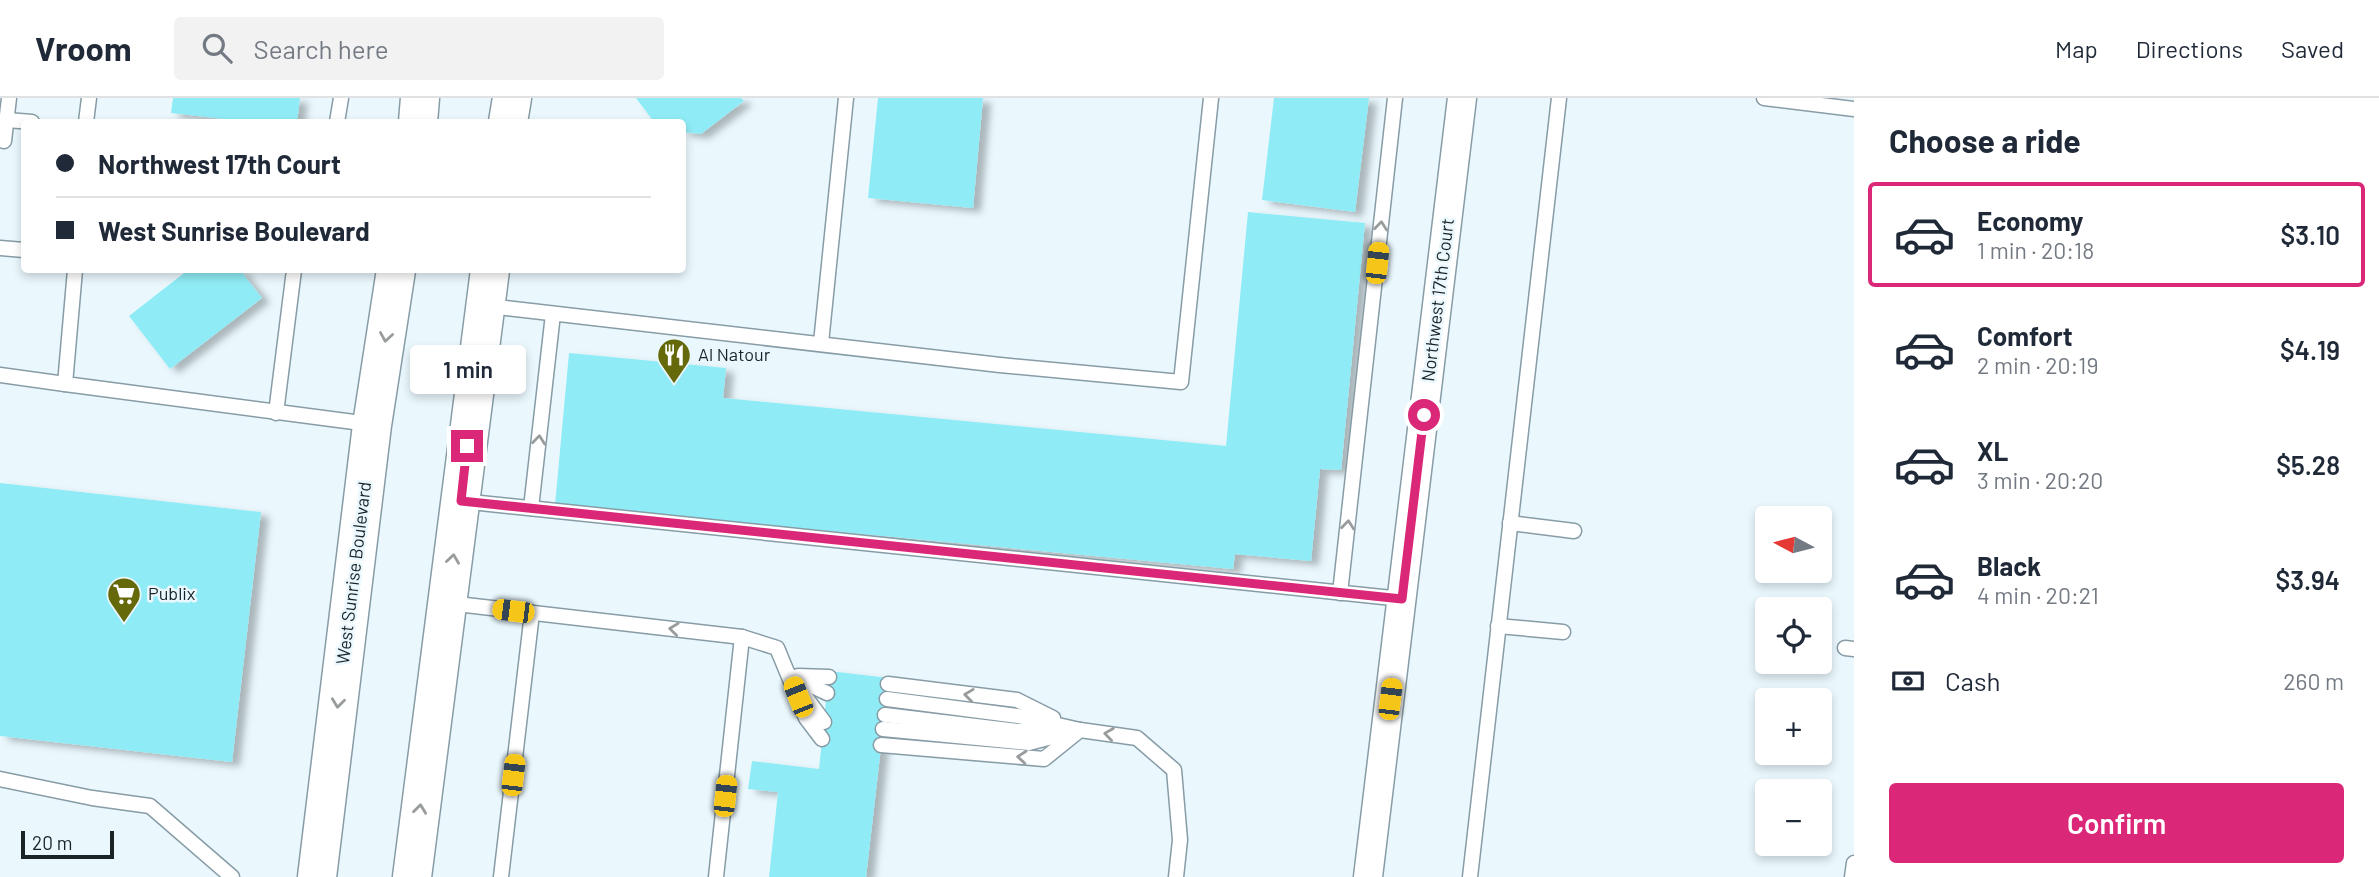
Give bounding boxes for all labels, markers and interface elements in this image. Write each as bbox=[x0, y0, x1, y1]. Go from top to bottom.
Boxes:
search box bbox=[174, 17, 664, 80]
text: Vroom bbox=[35, 28, 132, 68]
icon: search bbox=[198, 29, 236, 67]
text: Search here bbox=[254, 33, 389, 64]
text: Map bbox=[2055, 34, 2098, 63]
text: Directions bbox=[2136, 34, 2243, 63]
text: Saved bbox=[2281, 34, 2344, 63]
text: Choose a ride bbox=[1889, 121, 2081, 159]
text: Northwest 17th Court bbox=[98, 148, 341, 179]
icon: car bbox=[1893, 203, 1956, 266]
text: Economy bbox=[1977, 205, 2083, 236]
text: West Sunrise Boulevard bbox=[98, 215, 370, 246]
street label: Northwest 17th Court bbox=[1416, 217, 1458, 383]
text: $3.10 bbox=[2280, 219, 2340, 250]
one-way arrow bbox=[1373, 220, 1388, 231]
text: 1 min · 20:18 bbox=[1977, 236, 2094, 264]
car bbox=[1365, 241, 1390, 285]
icon: car bbox=[1893, 318, 1956, 381]
text: Comfort bbox=[1977, 320, 2073, 351]
one-way arrow bbox=[379, 331, 394, 343]
text: $4.19 bbox=[2280, 334, 2340, 365]
restaurant icon: Al Natour bbox=[655, 336, 693, 385]
place label: Al Natour bbox=[698, 343, 771, 365]
callout: 1 min bbox=[409, 344, 525, 394]
text: 2 min · 20:19 bbox=[1977, 351, 2098, 379]
text: 1 min bbox=[443, 355, 493, 383]
route start bbox=[1408, 399, 1440, 431]
route end bbox=[451, 430, 483, 462]
icon: car bbox=[1893, 433, 1956, 496]
one-way arrow bbox=[531, 434, 546, 446]
text: XL bbox=[1977, 435, 2008, 466]
text: $5.28 bbox=[2276, 449, 2340, 480]
text: 3 min · 20:20 bbox=[1977, 466, 2103, 494]
street label: West Sunrise Boulevard bbox=[331, 480, 375, 666]
north arrow bbox=[1755, 506, 1832, 583]
map controls bbox=[1755, 506, 1832, 856]
one-way arrow bbox=[1340, 519, 1355, 531]
icon: car bbox=[1893, 548, 1956, 611]
text: Black bbox=[1977, 550, 2041, 581]
one-way arrow bbox=[445, 554, 460, 565]
text: $3.94 bbox=[2275, 564, 2340, 595]
supermarket icon: Publix bbox=[105, 575, 143, 624]
text: 4 min · 20:21 bbox=[1977, 581, 2099, 609]
place label: Publix bbox=[148, 582, 196, 604]
button: locate bbox=[1755, 597, 1832, 674]
car bbox=[491, 598, 536, 624]
one-way arrow bbox=[668, 622, 680, 637]
icon: cash bbox=[1889, 662, 1927, 700]
text: Cash bbox=[1945, 665, 2000, 696]
text: 260 m bbox=[2283, 667, 2344, 695]
car bbox=[781, 674, 816, 720]
car bbox=[1378, 677, 1403, 721]
one-way arrow bbox=[964, 687, 975, 702]
button: + bbox=[1755, 688, 1832, 765]
one-way arrow bbox=[331, 698, 346, 709]
one-way arrow bbox=[1103, 727, 1114, 742]
one-way arrow bbox=[1016, 750, 1028, 765]
car bbox=[501, 753, 526, 797]
car bbox=[713, 774, 738, 818]
button: − bbox=[1755, 779, 1832, 856]
button: Confirm bbox=[1889, 783, 2344, 863]
one-way arrow bbox=[413, 803, 428, 815]
scale bar bbox=[21, 828, 114, 860]
text: 20 m bbox=[32, 831, 72, 854]

